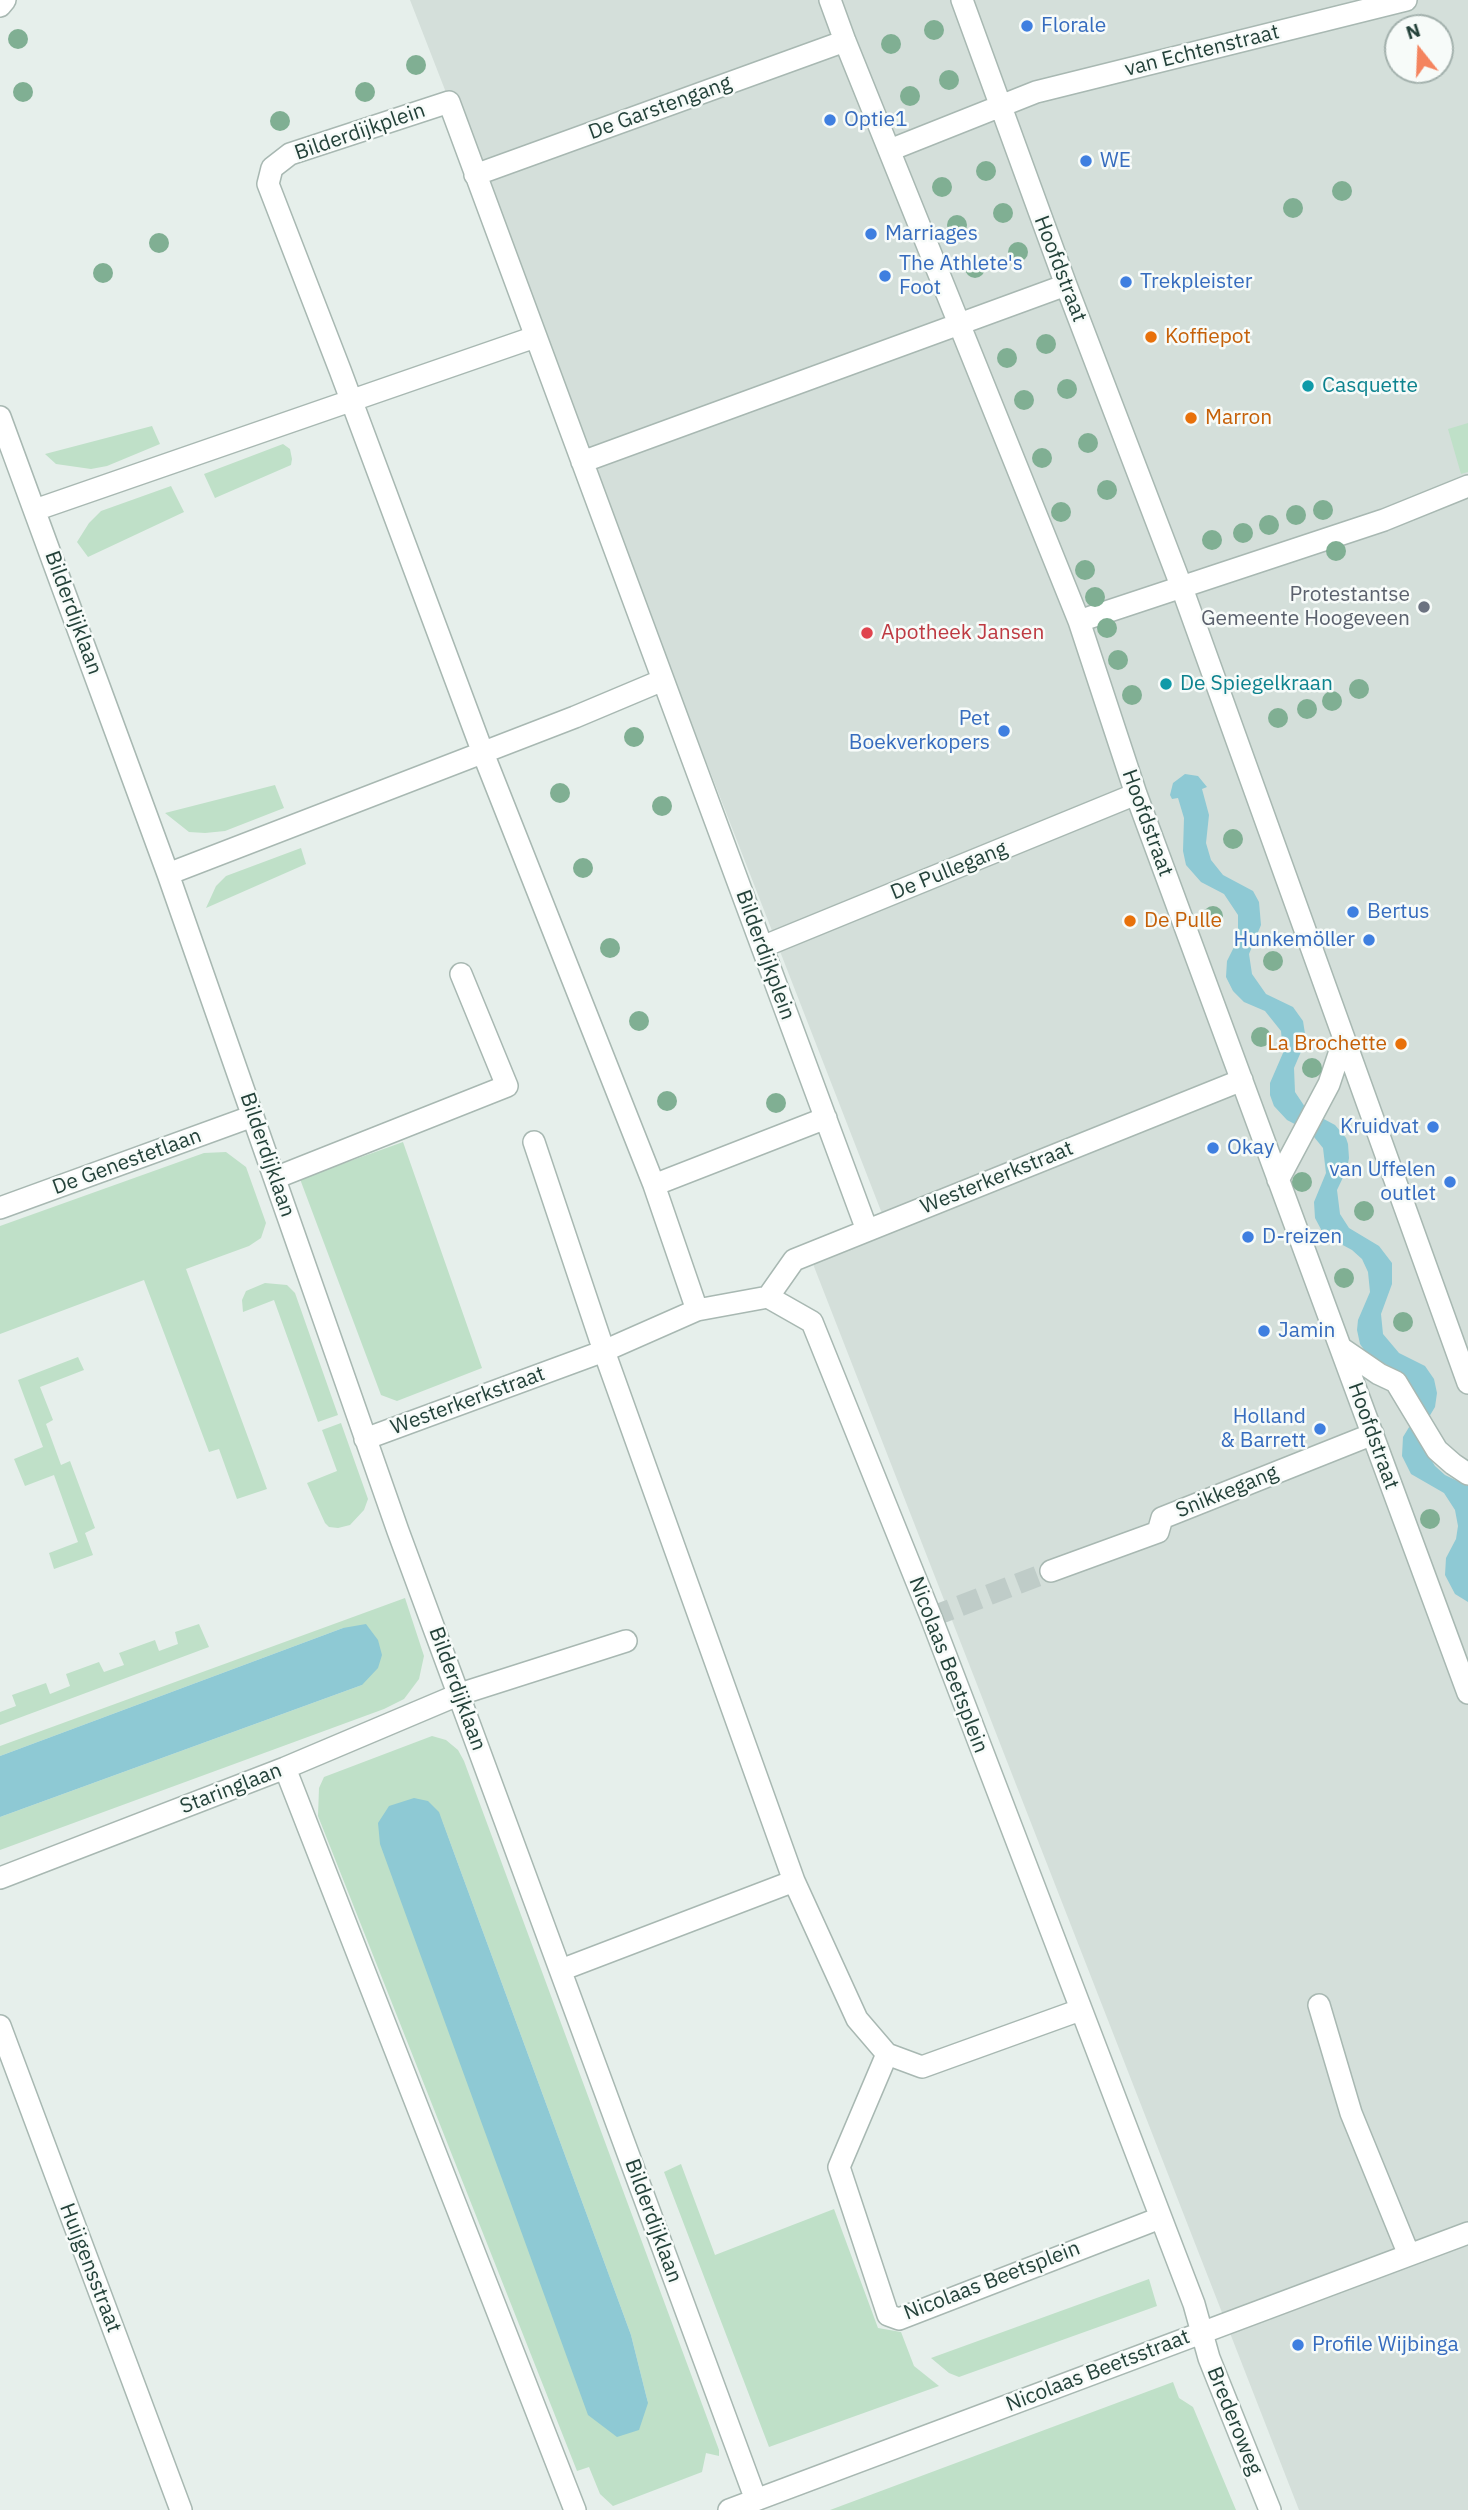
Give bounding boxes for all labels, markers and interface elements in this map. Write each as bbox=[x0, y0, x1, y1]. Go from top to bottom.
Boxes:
place label: Florale bbox=[1041, 13, 1106, 39]
north arrow bbox=[1384, 14, 1454, 84]
text: N bbox=[1403, 17, 1423, 44]
marker: Florale bbox=[1019, 18, 1035, 34]
street label: van Echtenstraat bbox=[1122, 20, 1282, 82]
street label: De Garstengang bbox=[585, 70, 735, 146]
street label: Bilderdijkplein bbox=[291, 98, 429, 166]
place label: Optie1 bbox=[844, 107, 908, 133]
marker: Optie1 bbox=[822, 112, 838, 128]
place label: WE bbox=[1100, 148, 1131, 174]
marker: WE bbox=[1078, 153, 1094, 169]
street label: Hoofdstraat bbox=[1028, 212, 1092, 326]
place label: Marriages bbox=[885, 221, 978, 247]
marker: Marriages bbox=[863, 226, 879, 242]
place label: The Athlete's Foot bbox=[899, 251, 1023, 301]
marker: The Athlete's Foot bbox=[877, 268, 893, 284]
place label: Trekpleister bbox=[1140, 269, 1253, 295]
marker: Trekpleister bbox=[1118, 274, 1134, 290]
place label: Koffiepot bbox=[1165, 324, 1251, 350]
marker: Koffiepot bbox=[1143, 329, 1159, 345]
place label: Casquette bbox=[1322, 373, 1418, 399]
marker: Casquette bbox=[1300, 378, 1316, 394]
place label: Marron bbox=[1205, 405, 1272, 431]
marker: Marron bbox=[1183, 410, 1199, 426]
street label: Bilderdijklaan bbox=[39, 548, 107, 678]
place label: Protestantse Gemeente Hoogeveen bbox=[1201, 582, 1410, 632]
marker: Protestantse Gemeente Hoogeveen bbox=[1416, 599, 1432, 615]
place label: Apotheek Jansen bbox=[881, 620, 1044, 646]
marker: Apotheek Jansen bbox=[859, 625, 875, 641]
place label: De Spiegelkraan bbox=[1180, 671, 1333, 697]
marker: De Spiegelkraan bbox=[1158, 676, 1174, 692]
place label: Pet Boekverkopers bbox=[849, 706, 990, 756]
marker: Pet Boekverkopers bbox=[996, 723, 1012, 739]
street label: Hoofdstraat bbox=[1116, 766, 1178, 880]
street label: De Pullegang bbox=[887, 836, 1011, 906]
street label: Bilderdijkplein bbox=[730, 887, 800, 1023]
place label: Bertus bbox=[1367, 899, 1430, 925]
marker: Bertus bbox=[1345, 904, 1361, 920]
place label: De Pulle bbox=[1144, 908, 1222, 934]
marker: De Pulle bbox=[1122, 913, 1138, 929]
place label: Hunkemöller bbox=[1233, 927, 1355, 953]
marker: Hunkemöller bbox=[1361, 932, 1377, 948]
place label: La Brochette bbox=[1267, 1031, 1387, 1057]
marker: La Brochette bbox=[1393, 1036, 1409, 1052]
street label: Bilderdijklaan bbox=[234, 1090, 300, 1220]
place label: Kruidvat bbox=[1340, 1114, 1419, 1140]
marker: Kruidvat bbox=[1425, 1119, 1441, 1135]
street label: De Genestetlaan bbox=[49, 1123, 205, 1201]
place label: Okay bbox=[1227, 1135, 1274, 1161]
street label: Westerkerkstraat bbox=[917, 1136, 1077, 1220]
marker: Okay bbox=[1205, 1140, 1221, 1156]
place label: van Uffelen outlet bbox=[1329, 1157, 1436, 1207]
marker: van Uffelen outlet bbox=[1442, 1174, 1458, 1190]
place label: D-reizen bbox=[1262, 1224, 1342, 1250]
marker: D-reizen bbox=[1240, 1229, 1256, 1245]
place label: Jamin bbox=[1278, 1318, 1335, 1344]
marker: Jamin bbox=[1256, 1323, 1272, 1339]
street label: Westerkerkstraat bbox=[387, 1361, 549, 1441]
street label: Hoofdstraat bbox=[1342, 1379, 1404, 1493]
place label: Holland & Barrett bbox=[1220, 1404, 1306, 1454]
marker: Holland & Barrett bbox=[1312, 1421, 1328, 1437]
street label: Snikkegang bbox=[1172, 1460, 1282, 1524]
street label: Nicolaas Beetsplein bbox=[903, 1573, 993, 1757]
street label: Bilderdijklaan bbox=[423, 1624, 491, 1754]
street label: Staringlaan bbox=[177, 1758, 285, 1820]
street label: Bilderdijklaan bbox=[619, 2156, 687, 2286]
street label: Huijgensstraat bbox=[54, 2200, 126, 2336]
street label: Nicolaas Beetsplein bbox=[900, 2236, 1084, 2326]
street label: Nicolaas Beetsstraat bbox=[1003, 2324, 1193, 2418]
place label: Profile Wijbinga bbox=[1312, 2332, 1459, 2358]
marker: Profile Wijbinga bbox=[1290, 2337, 1306, 2353]
street label: Brederoweg bbox=[1201, 2363, 1267, 2479]

